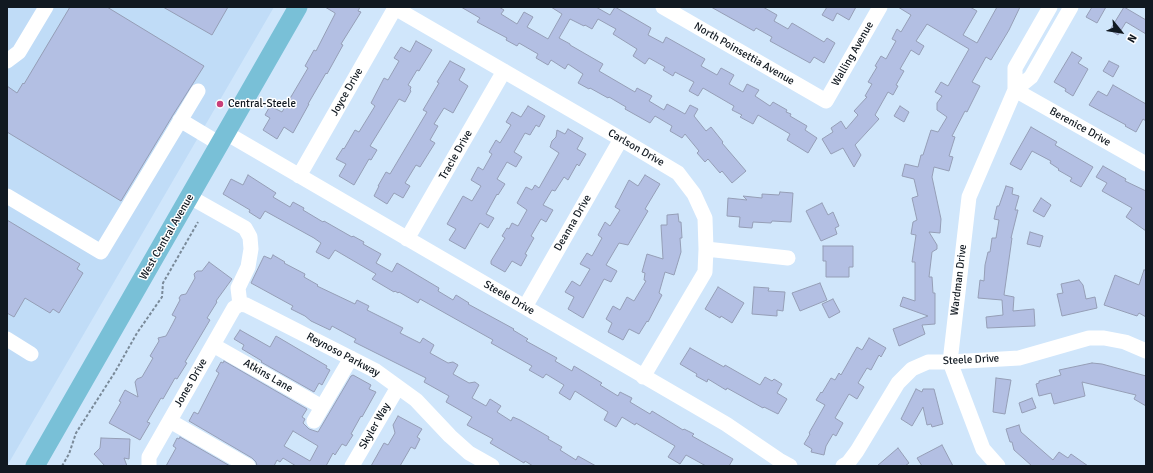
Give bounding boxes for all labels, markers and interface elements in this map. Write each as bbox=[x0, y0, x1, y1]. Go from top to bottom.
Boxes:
north arrow bbox=[1101, 12, 1141, 52]
street label: Walling Avenue bbox=[829, 19, 877, 89]
street label: North Poinsettia Avenue bbox=[691, 20, 797, 88]
text: N bbox=[1124, 32, 1139, 45]
street label: Joyce Drive bbox=[328, 66, 366, 118]
place label: Central-Steele bbox=[228, 97, 296, 111]
marker: Central-Steele bbox=[215, 99, 225, 109]
street label: Berenice Drive bbox=[1047, 105, 1113, 149]
street label: Carlson Drive bbox=[605, 127, 667, 169]
street label: Tracie Drive bbox=[436, 128, 476, 182]
street label: West Central Avenue bbox=[137, 192, 197, 282]
street label: Deanna Drive bbox=[552, 193, 594, 253]
street label: Wardman Drive bbox=[948, 244, 970, 316]
street label: Steele Drive bbox=[481, 278, 537, 318]
street label: Reynoso Parkway bbox=[304, 330, 382, 380]
street label: Steele Drive bbox=[942, 352, 1000, 368]
street label: Jones Drive bbox=[172, 356, 210, 410]
street label: Atkins Lane bbox=[241, 357, 295, 395]
street label: Skyler Way bbox=[356, 400, 394, 452]

